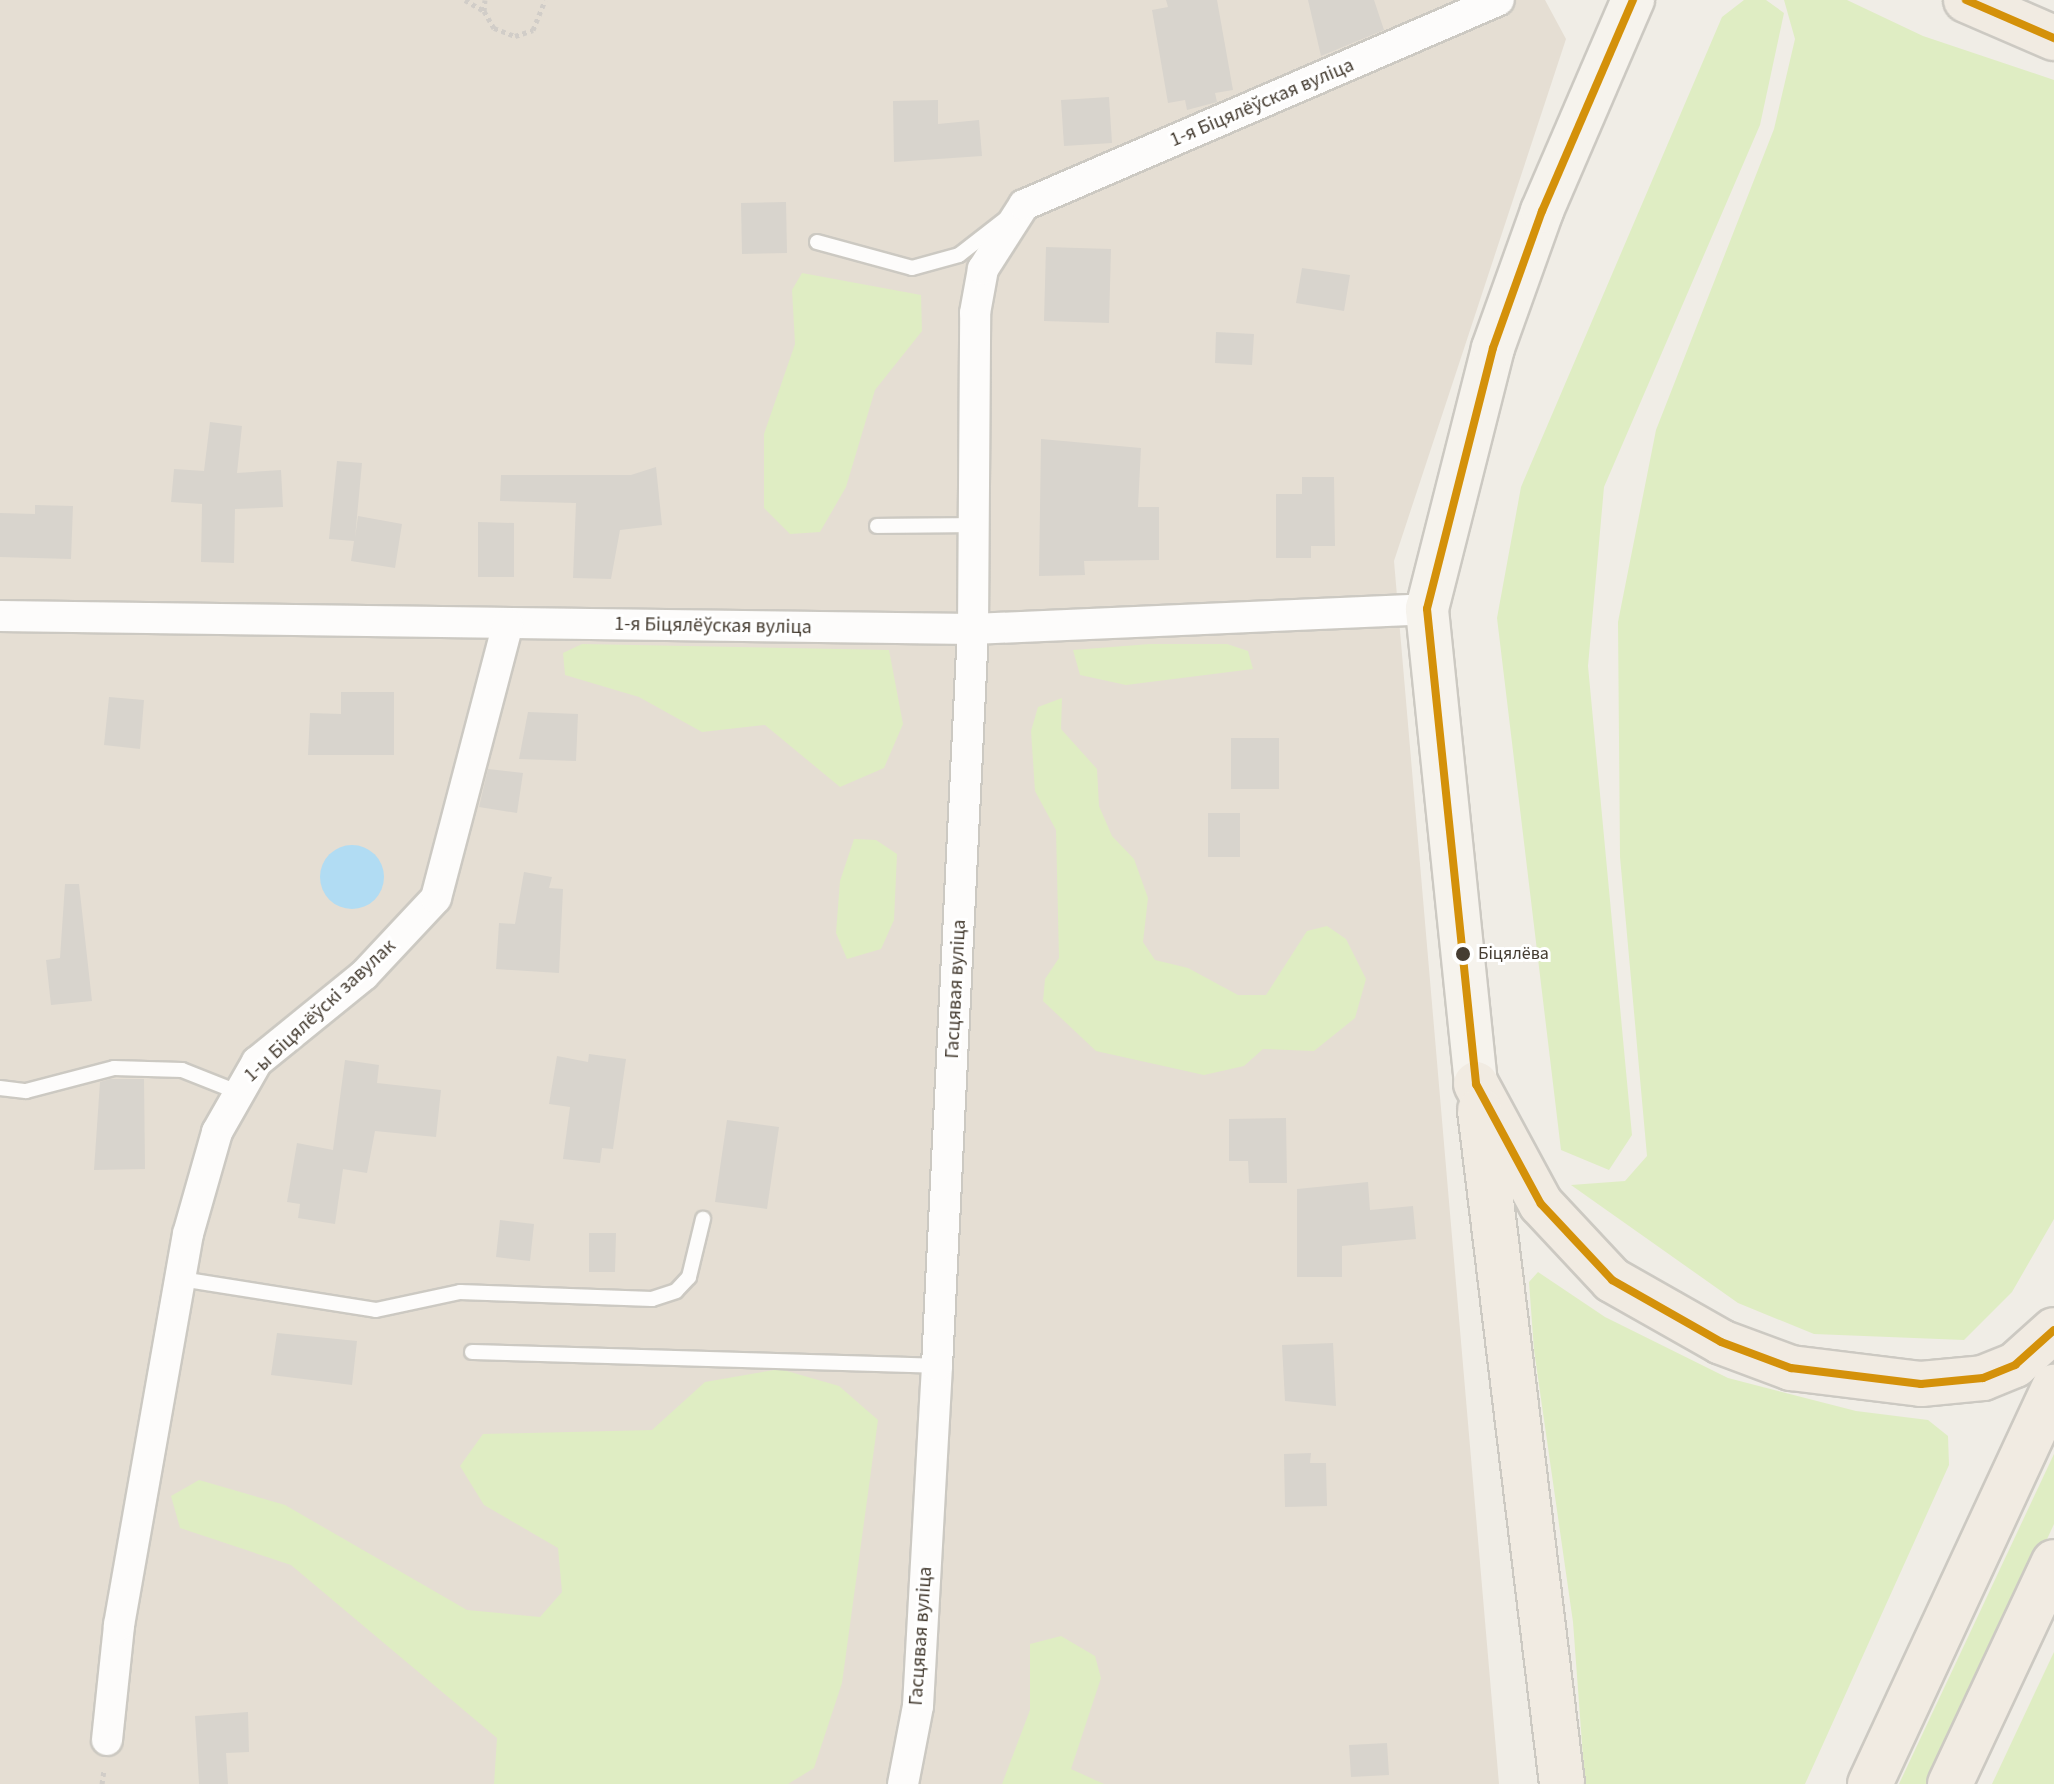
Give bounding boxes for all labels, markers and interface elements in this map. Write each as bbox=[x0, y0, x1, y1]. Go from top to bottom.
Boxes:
street label: 1-я Біцялёўская вуліца bbox=[1166, 53, 1358, 153]
street label: 1-я Біцялёўская вуліца bbox=[614, 612, 812, 640]
street label: Гасцявая вуліца bbox=[940, 919, 972, 1059]
street label: 1-ы Біцялёўскі завулак bbox=[239, 935, 401, 1087]
place label: Біцялёва bbox=[1478, 943, 1549, 965]
marker: Біцялёва bbox=[1455, 946, 1471, 962]
street label: Гасцявая вуліца bbox=[904, 1566, 938, 1706]

